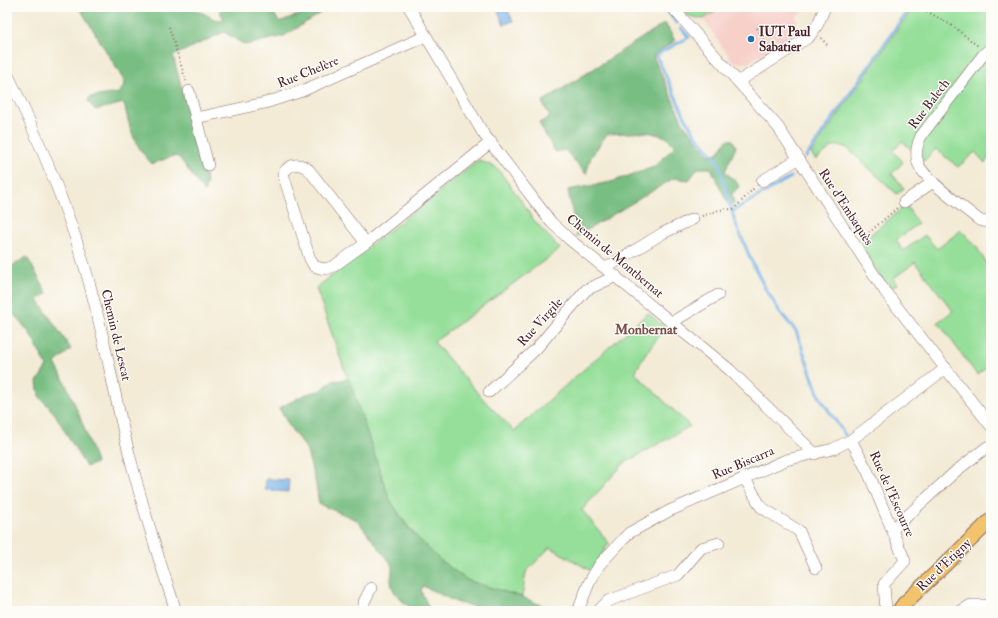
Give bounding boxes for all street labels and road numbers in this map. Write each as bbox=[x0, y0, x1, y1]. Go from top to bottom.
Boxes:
street label: Rue Chelère bbox=[275, 52, 342, 92]
street label: Rue Balech bbox=[905, 76, 953, 132]
street label: Rue d'Embaquès bbox=[815, 166, 877, 249]
street label: Chemin de Montbernat bbox=[563, 211, 667, 301]
street label: Chemin de Lescat bbox=[98, 288, 134, 382]
street label: Rue Virgile bbox=[514, 294, 566, 350]
street label: Rue Biscarra bbox=[709, 442, 777, 483]
street label: Rue de l'Escourre bbox=[866, 449, 918, 540]
street label: Rue d'Etigny bbox=[913, 535, 975, 596]

